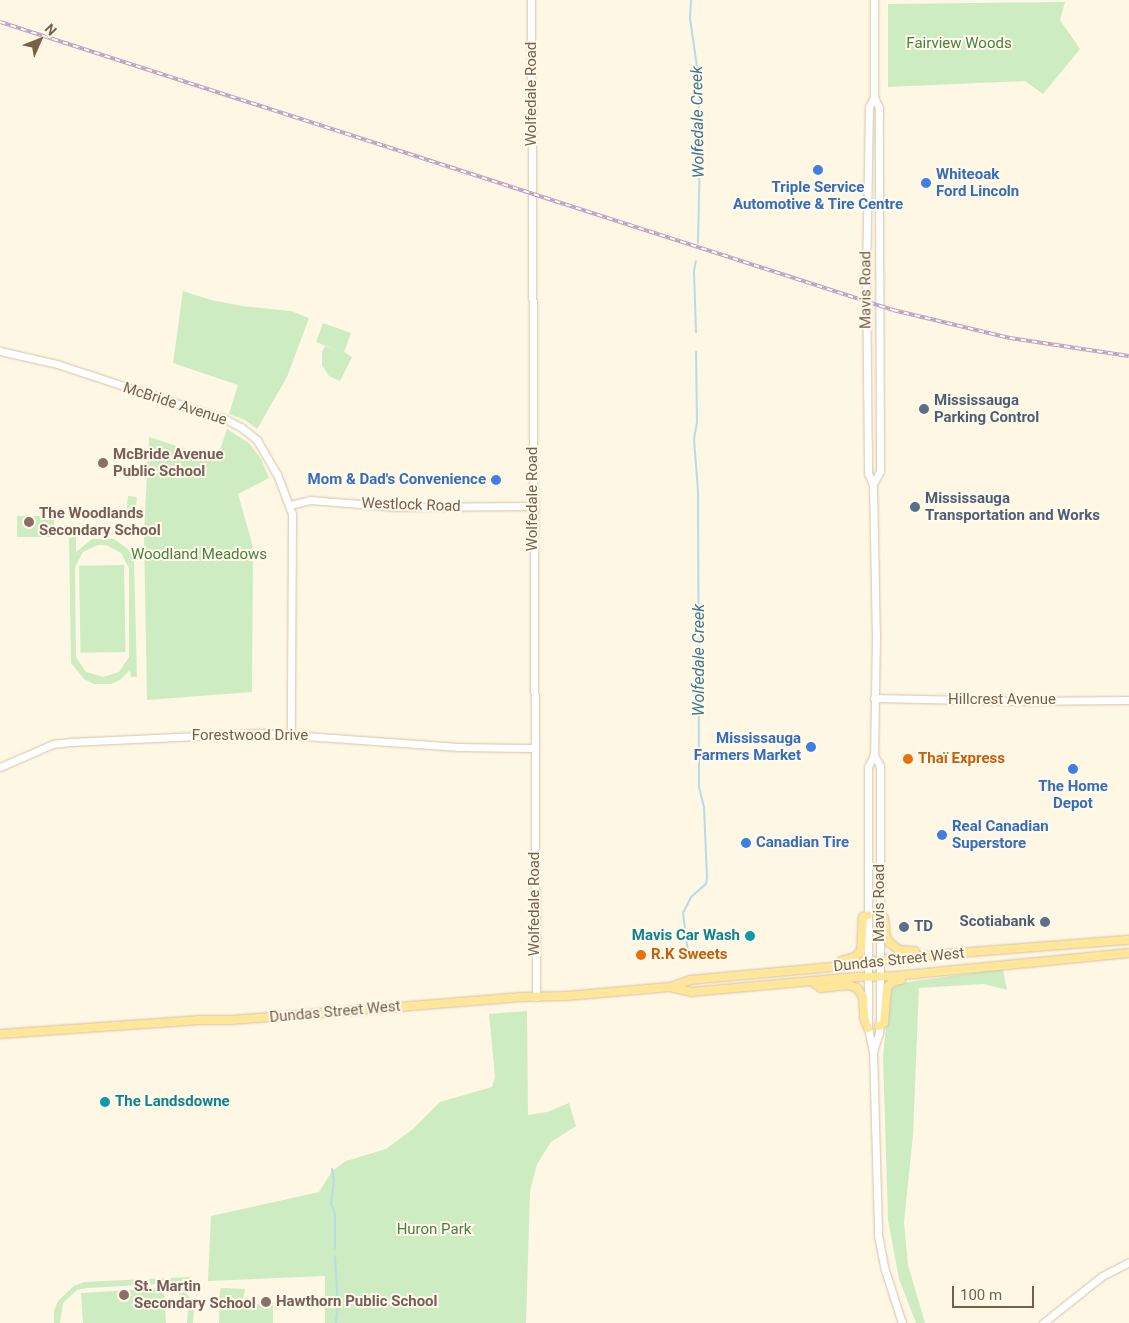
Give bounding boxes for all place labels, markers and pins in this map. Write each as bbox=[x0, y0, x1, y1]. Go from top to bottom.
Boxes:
marker: Triple Service Automotive & Tire Centre bbox=[812, 164, 824, 176]
place label: Whiteoak Ford Lincoln bbox=[936, 165, 1019, 200]
marker: Whiteoak Ford Lincoln bbox=[920, 177, 932, 189]
place label: Triple Service Automotive & Tire Centre bbox=[733, 178, 903, 213]
place label: Mississauga Parking Control bbox=[934, 391, 1039, 426]
marker: Mississauga Parking Control bbox=[918, 403, 930, 415]
place label: McBride Avenue Public School bbox=[113, 445, 223, 480]
marker: McBride Avenue Public School bbox=[97, 457, 109, 469]
place label: Mom & Dad's Convenience bbox=[308, 471, 486, 489]
marker: Mom & Dad's Convenience bbox=[490, 474, 502, 486]
place label: Mississauga Transportation and Works bbox=[925, 489, 1100, 524]
marker: Mississauga Transportation and Works bbox=[909, 501, 921, 513]
place label: The Woodlands Secondary School bbox=[39, 504, 161, 539]
marker: The Woodlands Secondary School bbox=[23, 516, 35, 528]
place label: Mississauga Farmers Market bbox=[694, 729, 801, 764]
marker: Mississauga Farmers Market bbox=[805, 741, 817, 753]
place label: Thaï Express bbox=[918, 750, 1005, 768]
marker: Thaï Express bbox=[902, 753, 914, 765]
marker: The Home Depot bbox=[1067, 763, 1079, 775]
place label: The Home Depot bbox=[1038, 777, 1108, 812]
place label: Real Canadian Superstore bbox=[952, 817, 1049, 852]
marker: Real Canadian Superstore bbox=[936, 829, 948, 841]
place label: Canadian Tire bbox=[756, 834, 850, 852]
marker: Canadian Tire bbox=[740, 837, 752, 849]
place label: Scotiabank bbox=[960, 913, 1035, 931]
marker: Scotiabank bbox=[1039, 916, 1051, 928]
place label: TD bbox=[914, 918, 933, 936]
marker: TD bbox=[898, 921, 910, 933]
place label: Mavis Car Wash bbox=[632, 927, 740, 945]
marker: Mavis Car Wash bbox=[744, 930, 756, 942]
place label: R.K Sweets bbox=[651, 946, 727, 964]
marker: R.K Sweets bbox=[635, 949, 647, 961]
place label: The Landsdowne bbox=[115, 1093, 230, 1111]
marker: The Landsdowne bbox=[99, 1096, 111, 1108]
place label: St. Martin Secondary School bbox=[134, 1277, 256, 1312]
marker: St. Martin Secondary School bbox=[118, 1289, 130, 1301]
place label: Hawthorn Public School bbox=[276, 1293, 438, 1311]
marker: Hawthorn Public School bbox=[260, 1296, 272, 1308]

